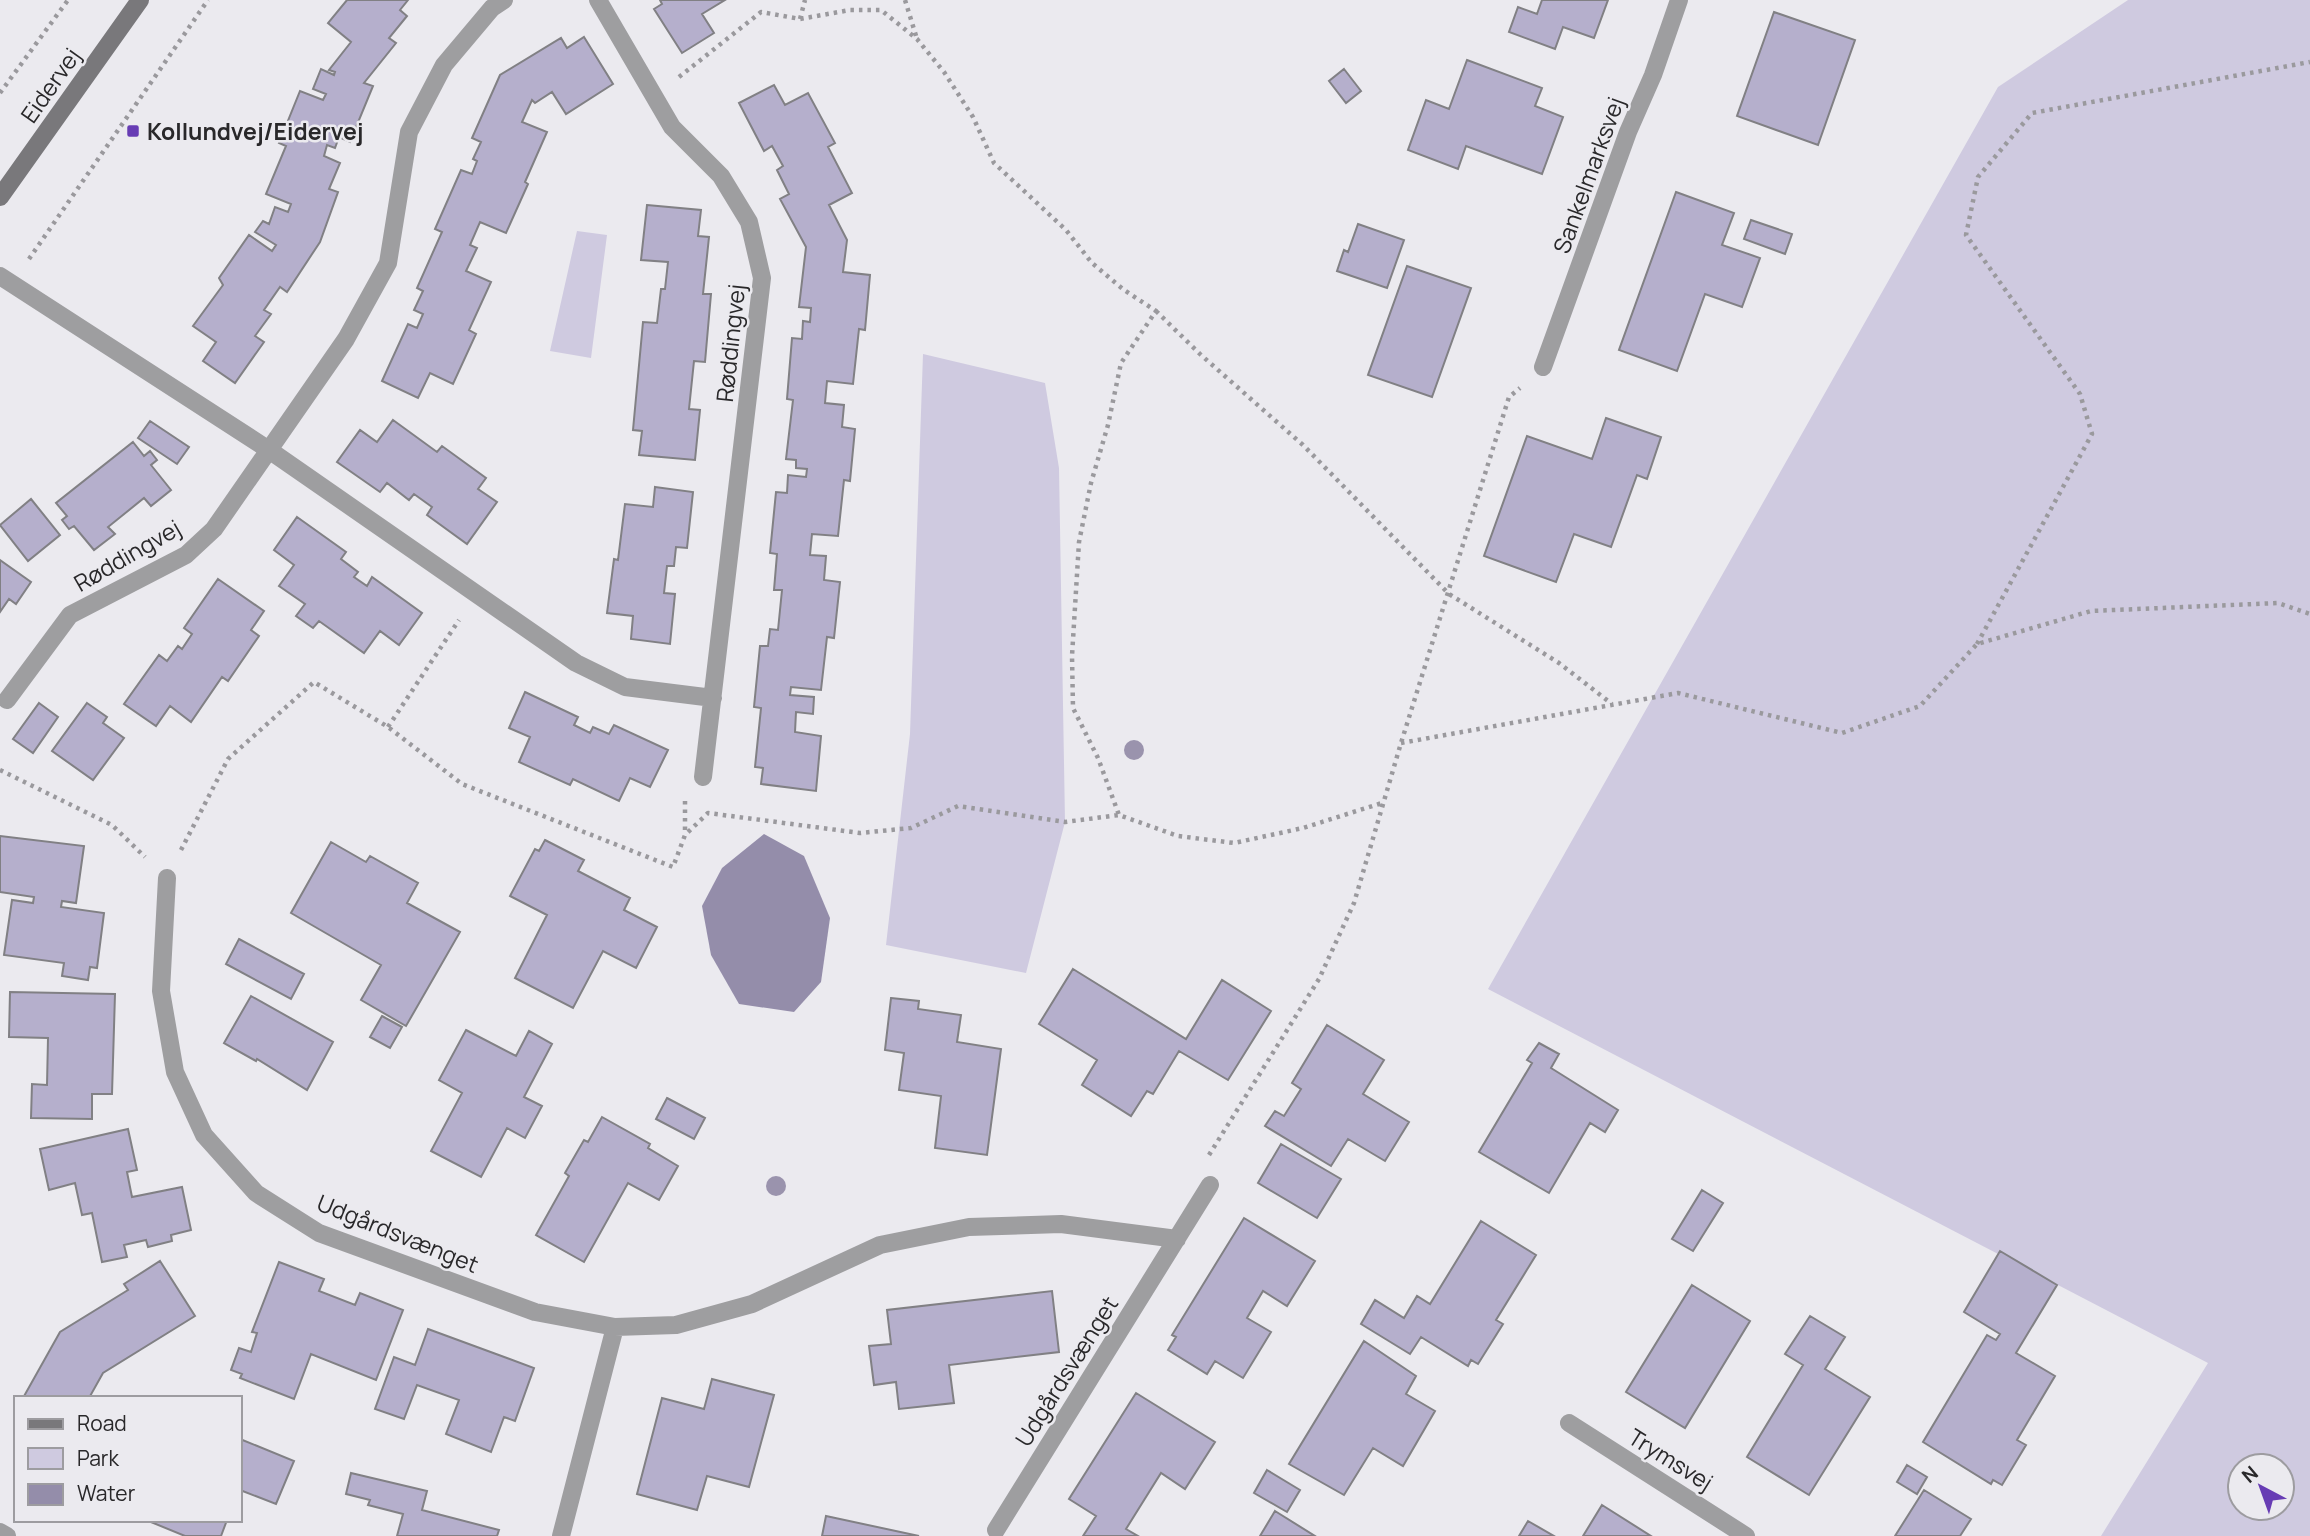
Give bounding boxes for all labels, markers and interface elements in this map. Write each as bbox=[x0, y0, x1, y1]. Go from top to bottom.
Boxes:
street label: Eidervej bbox=[13, 41, 87, 129]
street label: Sankelmarksvej bbox=[1545, 92, 1631, 258]
place label: Kollundvej/Eidervej bbox=[147, 115, 363, 147]
marker: Kollundvej/Eidervej bbox=[125, 123, 141, 139]
street label: Røddingvej bbox=[708, 282, 752, 404]
street label: Røddingvej bbox=[68, 512, 186, 598]
street label: Udgårdsvænget bbox=[312, 1186, 484, 1280]
street label: Udgårdsvænget bbox=[1007, 1290, 1125, 1452]
legend bbox=[14, 1396, 242, 1522]
text: Road bbox=[77, 1409, 127, 1437]
street label: Trymsvej bbox=[1622, 1420, 1720, 1498]
text: Park bbox=[77, 1444, 119, 1472]
north arrow bbox=[2226, 1452, 2296, 1522]
text: N bbox=[2236, 1460, 2264, 1488]
text: Water bbox=[77, 1479, 136, 1507]

